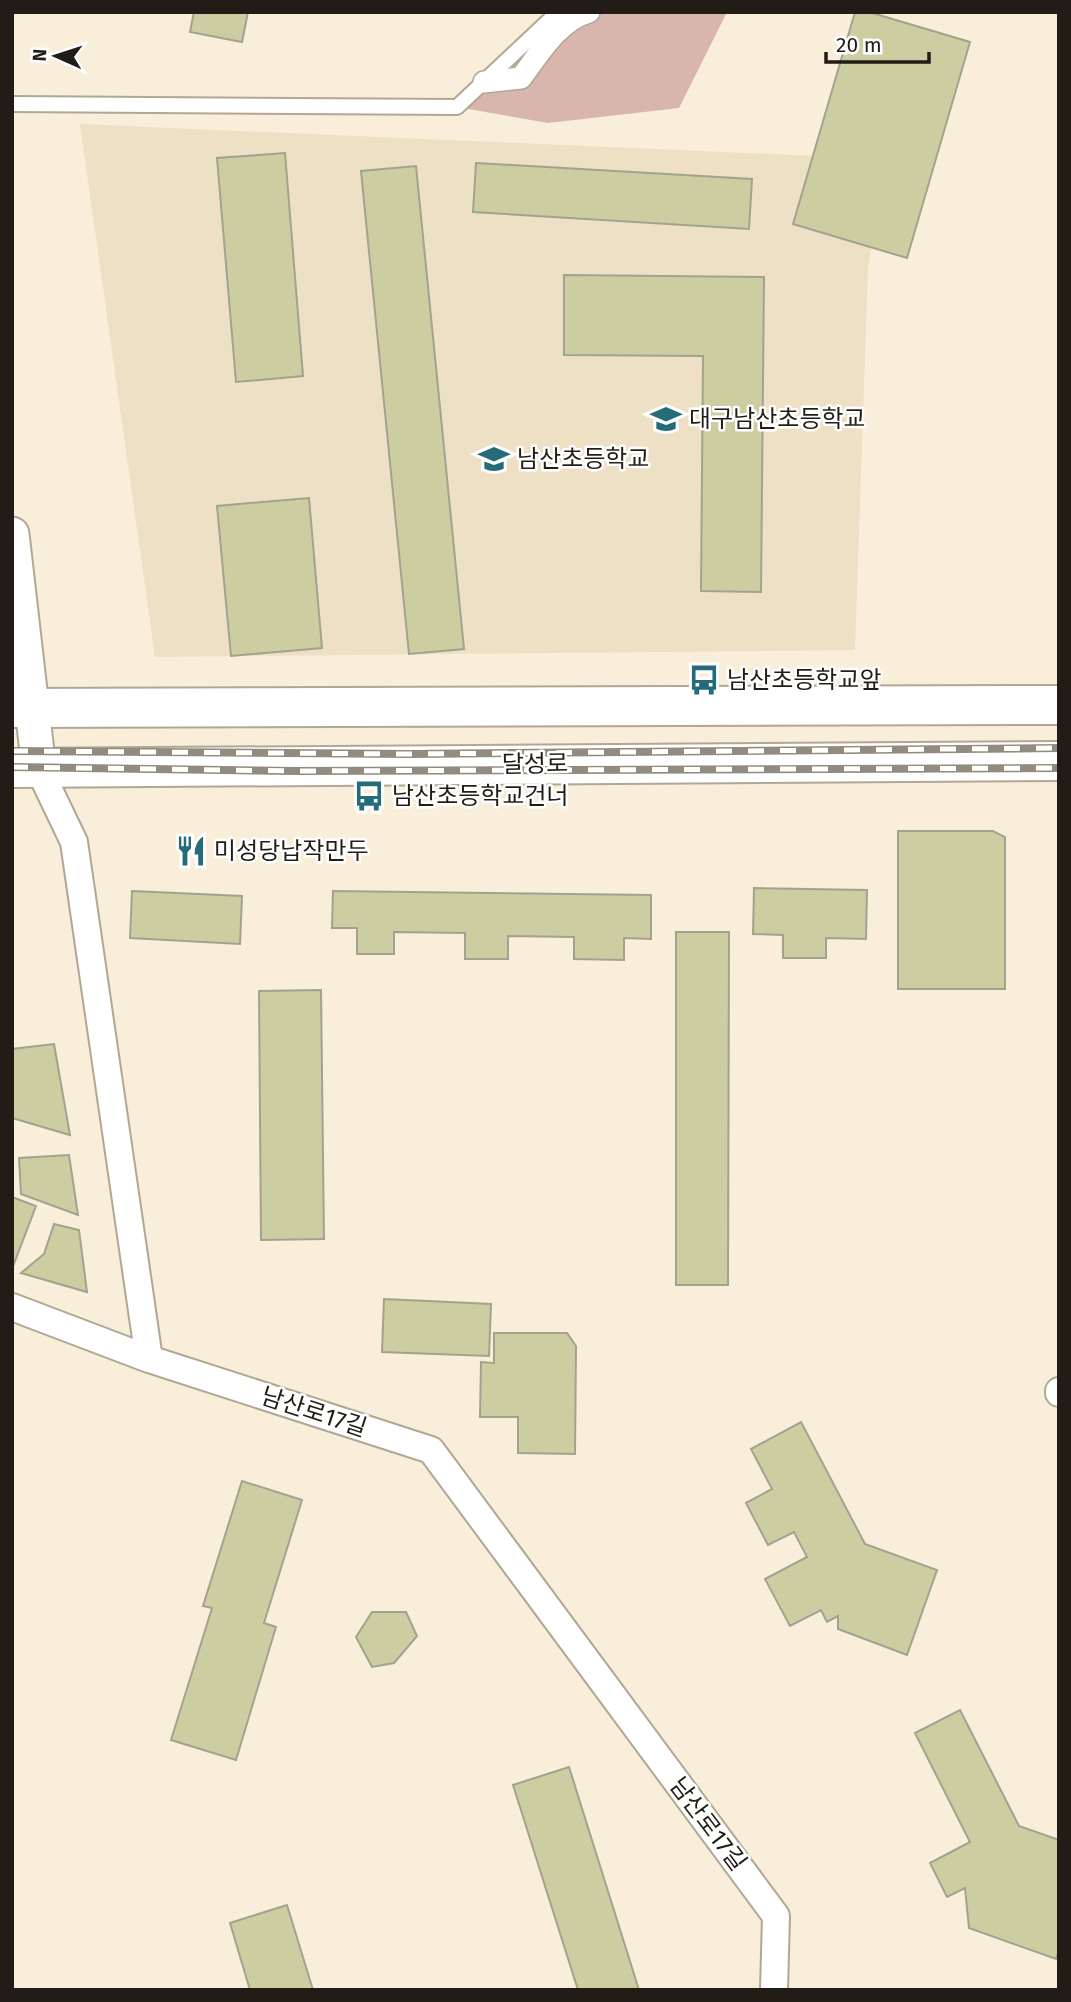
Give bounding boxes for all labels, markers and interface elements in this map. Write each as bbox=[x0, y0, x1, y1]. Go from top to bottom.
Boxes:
north arrow bbox=[21, 21, 91, 91]
scale bar bbox=[826, 21, 929, 65]
text: 20 m bbox=[836, 32, 882, 58]
text: N bbox=[28, 48, 51, 62]
school or university icon: 대구남산초등학교 bbox=[649, 402, 683, 436]
place label: 대구남산초등학교 bbox=[689, 405, 866, 433]
school or university icon: 남산초등학교 bbox=[477, 442, 511, 476]
place label: 남산초등학교 bbox=[517, 445, 649, 473]
bus stop icon: 남산초등학교앞 bbox=[687, 663, 721, 697]
place label: 남산초등학교앞 bbox=[727, 666, 882, 694]
street label: 달성로 bbox=[502, 749, 568, 779]
bus stop icon: 남산초등학교건너 bbox=[352, 779, 386, 813]
place label: 남산초등학교건너 bbox=[392, 782, 569, 810]
restaurant icon: 미성당납작만두 bbox=[174, 834, 208, 868]
place label: 미성당납작만두 bbox=[214, 837, 369, 865]
street label: 남산로17길 bbox=[258, 1382, 370, 1442]
street label: 남산로17길 bbox=[664, 1772, 752, 1876]

